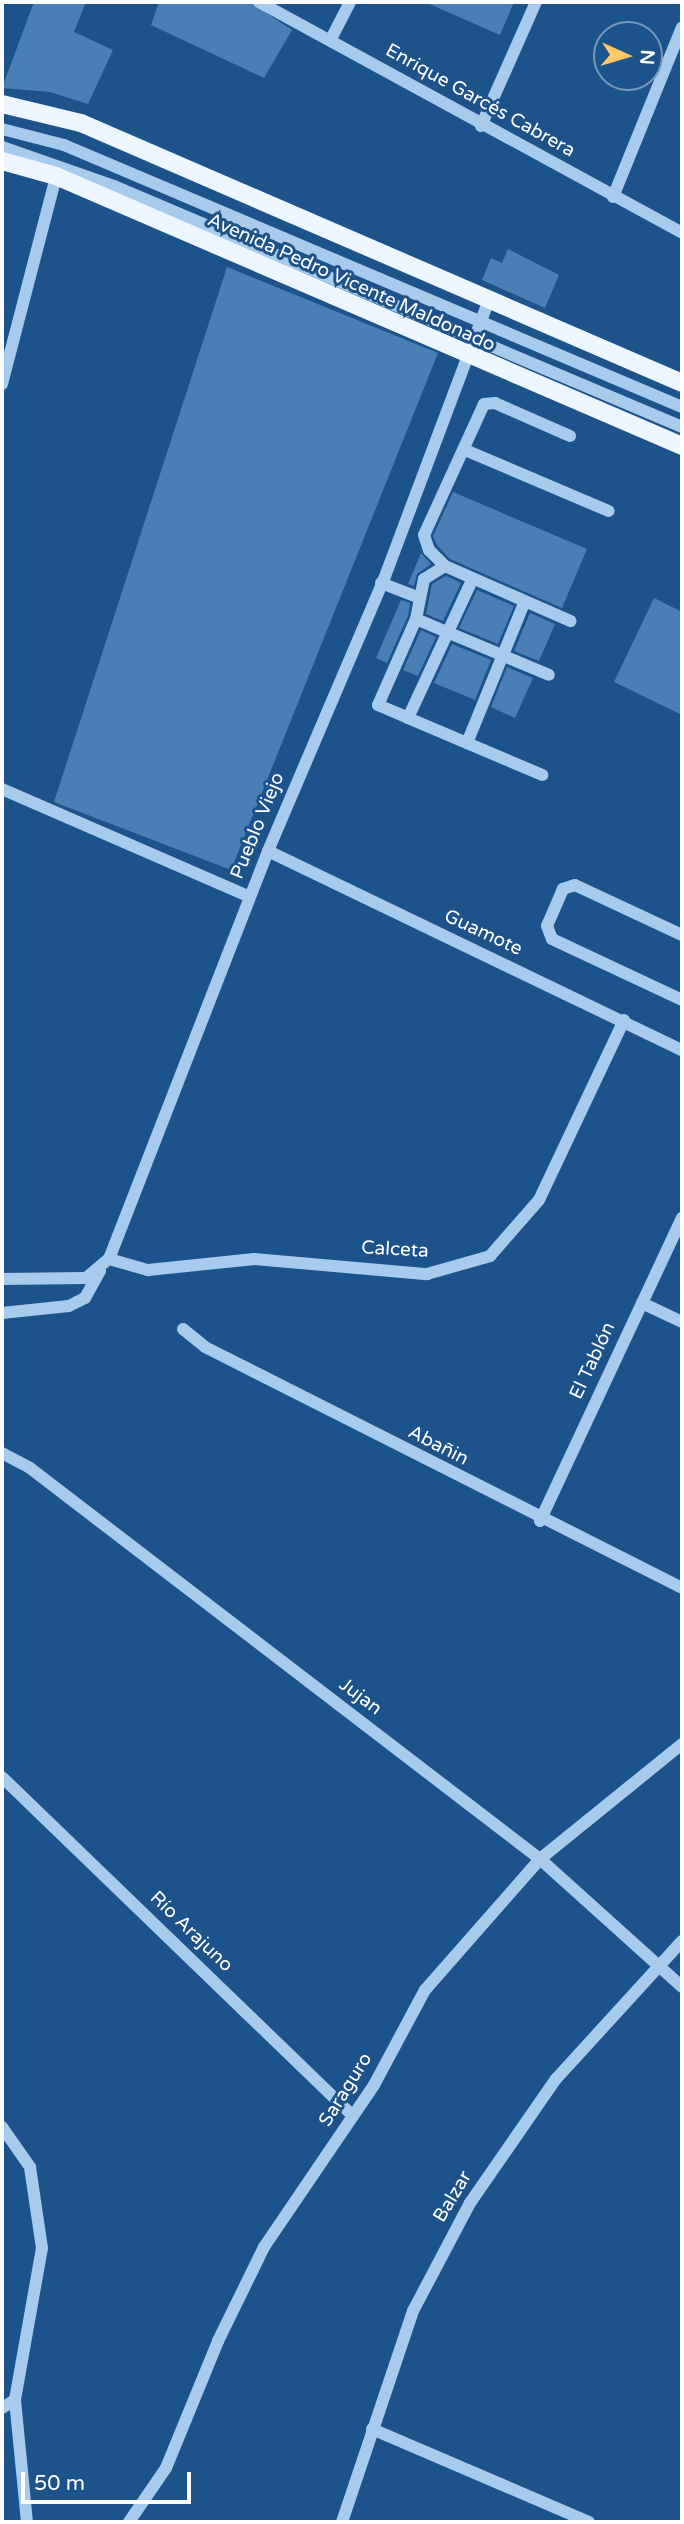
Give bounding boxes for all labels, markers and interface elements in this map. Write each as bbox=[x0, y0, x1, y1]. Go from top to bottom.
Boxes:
north arrow bbox=[593, 21, 663, 91]
street label: Enrique Garcés Cabrera bbox=[381, 39, 579, 163]
text: N bbox=[635, 49, 658, 66]
street label: Avenida Pedro Vicente Maldonado bbox=[204, 209, 498, 357]
street label: Pueblo Viejo bbox=[226, 769, 290, 883]
street label: Guamote bbox=[440, 905, 526, 961]
street label: Calceta bbox=[361, 1237, 429, 1263]
street label: El Tablón bbox=[565, 1319, 621, 1403]
street label: Abañin bbox=[404, 1421, 472, 1471]
street label: Jujan bbox=[334, 1674, 386, 1720]
street label: Río Arajuno bbox=[145, 1887, 237, 1977]
street label: Saraguro bbox=[314, 2049, 378, 2131]
street label: Balzar bbox=[429, 2167, 477, 2227]
scale bar bbox=[24, 2458, 194, 2502]
text: 50 m bbox=[34, 2471, 85, 2496]

